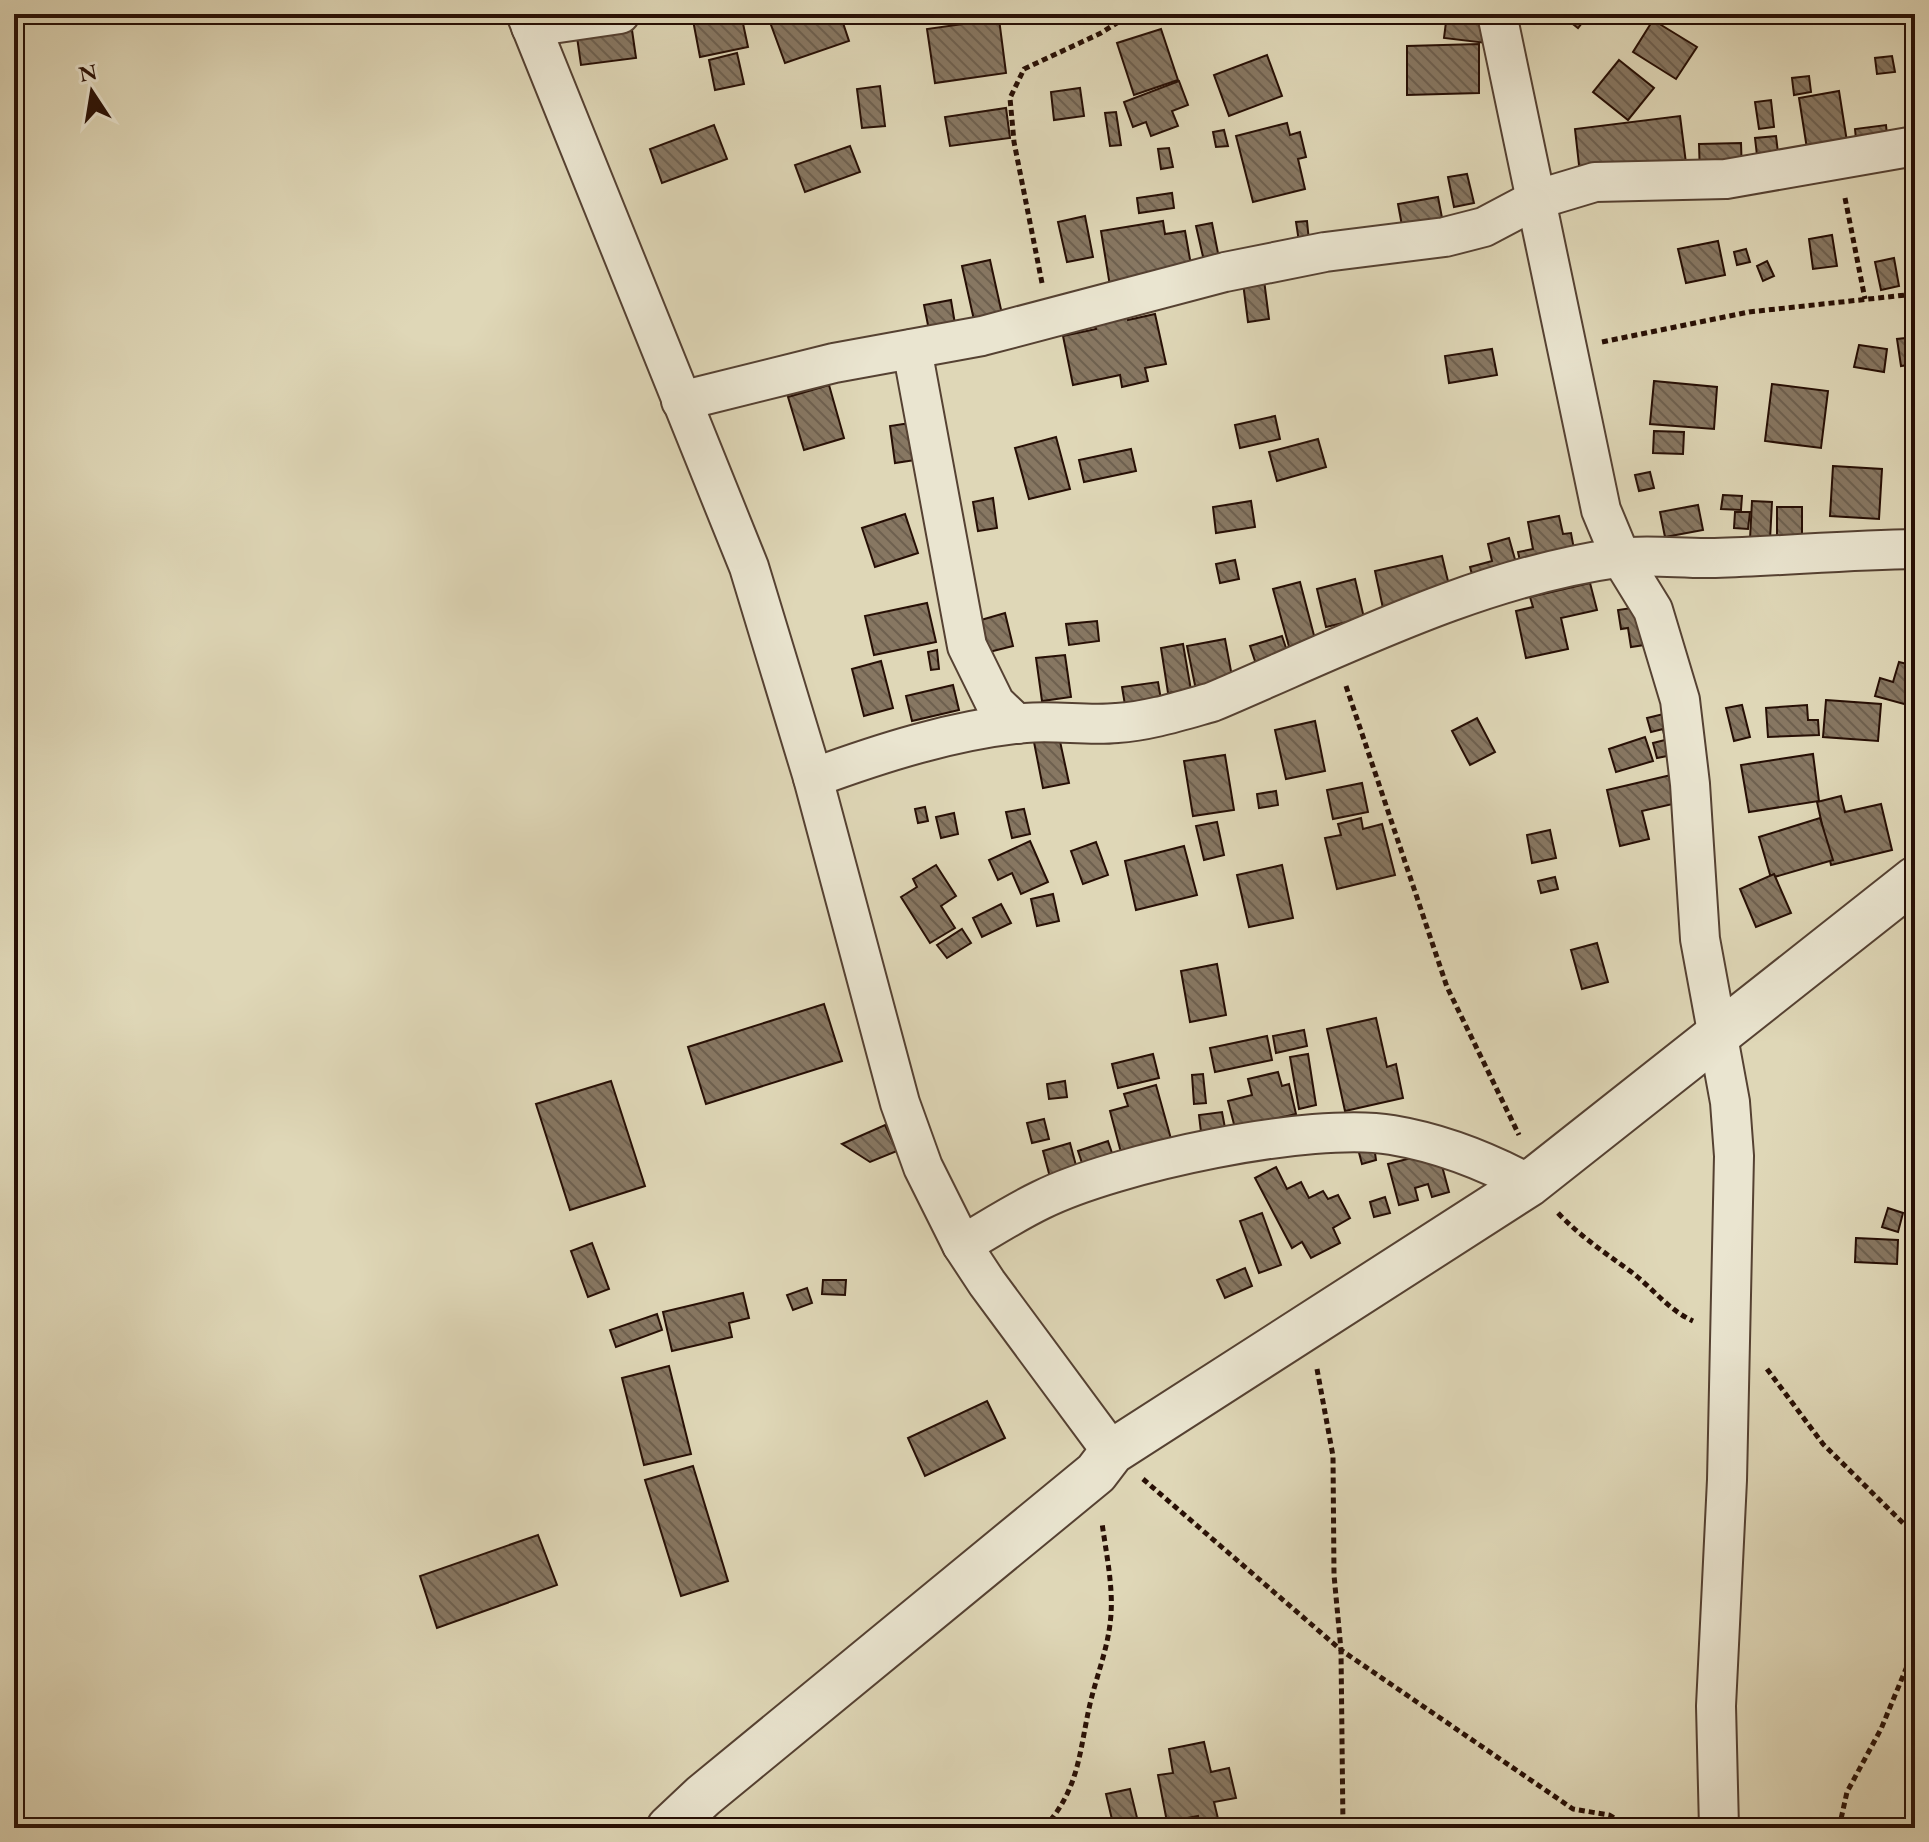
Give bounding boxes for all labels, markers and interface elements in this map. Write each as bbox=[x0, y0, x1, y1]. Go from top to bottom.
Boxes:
north arrow bbox=[52, 52, 132, 132]
text: N bbox=[76, 57, 100, 89]

